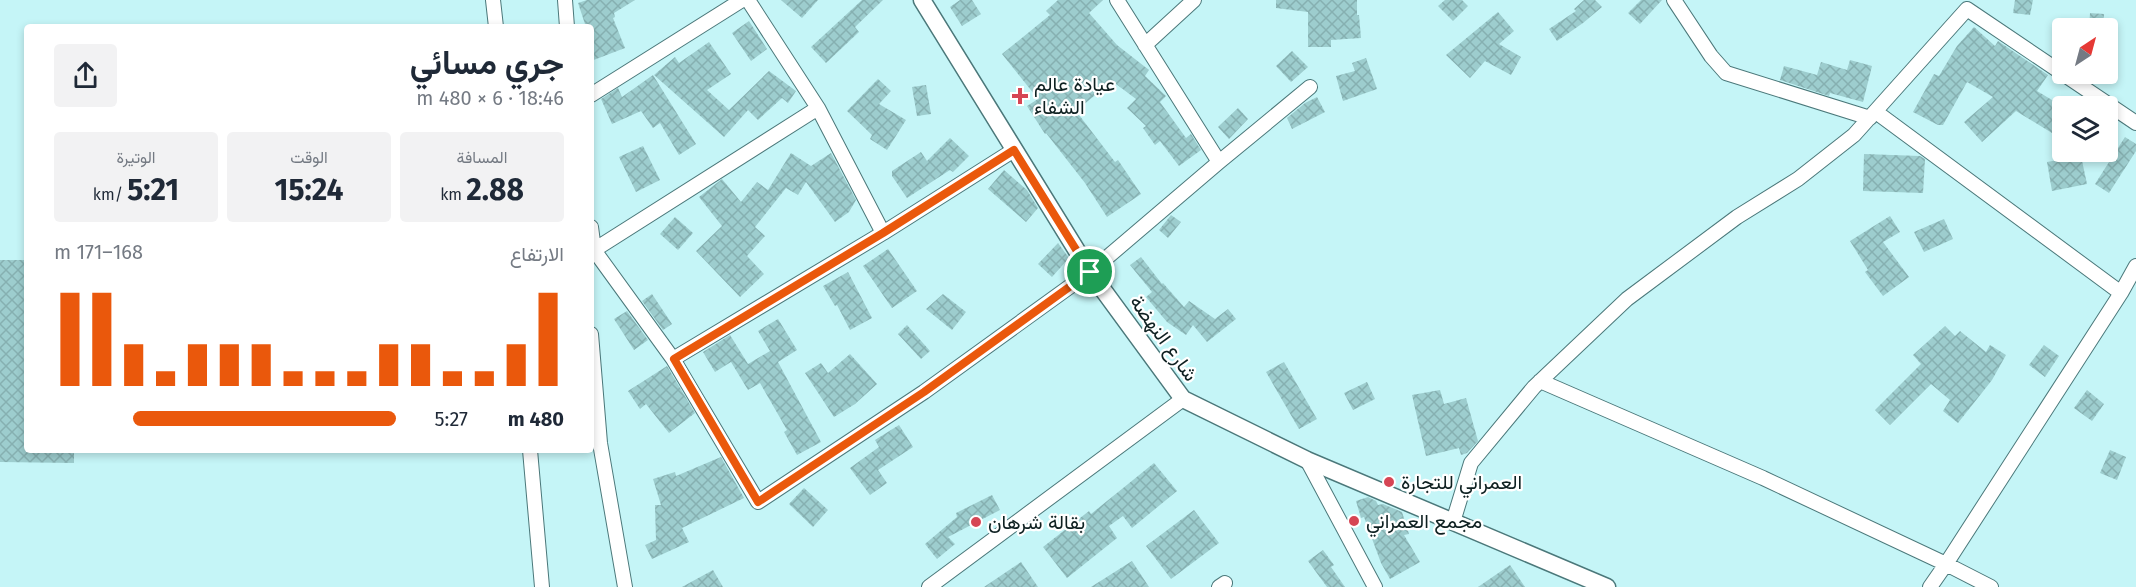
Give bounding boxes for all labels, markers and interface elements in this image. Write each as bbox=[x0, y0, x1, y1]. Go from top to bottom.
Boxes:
north arrow bbox=[2052, 18, 2118, 84]
map controls bbox=[2052, 18, 2118, 162]
text: جري مسائي bbox=[410, 43, 564, 83]
button: share bbox=[54, 44, 117, 107]
place label: عيادة عالم الشفاء bbox=[1034, 72, 1115, 119]
text: 18:46 · 6 × 480 m bbox=[416, 86, 564, 110]
marker: عيادة عالم الشفاء bbox=[1011, 87, 1029, 105]
button: layers bbox=[2052, 96, 2118, 162]
text: الوتيرة bbox=[116, 148, 156, 167]
text: الوقت bbox=[290, 148, 328, 167]
text: المسافة bbox=[457, 148, 507, 167]
text: 5:21 bbox=[127, 172, 179, 208]
text: 15:24 bbox=[275, 172, 343, 208]
text: 2.88 bbox=[466, 172, 524, 208]
text: /km bbox=[93, 185, 127, 204]
text: km bbox=[440, 185, 466, 204]
text: 168–171 m bbox=[54, 240, 143, 264]
text: الارتفاع bbox=[510, 242, 564, 266]
pin bbox=[1064, 246, 1115, 297]
icon: arrive bbox=[1073, 255, 1106, 288]
street label: شارع النهضة bbox=[1123, 290, 1203, 387]
text: 5:27 bbox=[435, 407, 468, 431]
text: 480 m bbox=[508, 407, 564, 431]
place label: العمراني للتجارة bbox=[1401, 470, 1522, 499]
marker: العمراني للتجارة bbox=[1382, 475, 1396, 489]
place label: مجمع العمراني bbox=[1366, 509, 1482, 538]
place label: بقالة شرهان bbox=[988, 510, 1085, 535]
marker: مجمع العمراني bbox=[1347, 514, 1361, 528]
marker: بقالة شرهان bbox=[969, 515, 983, 529]

